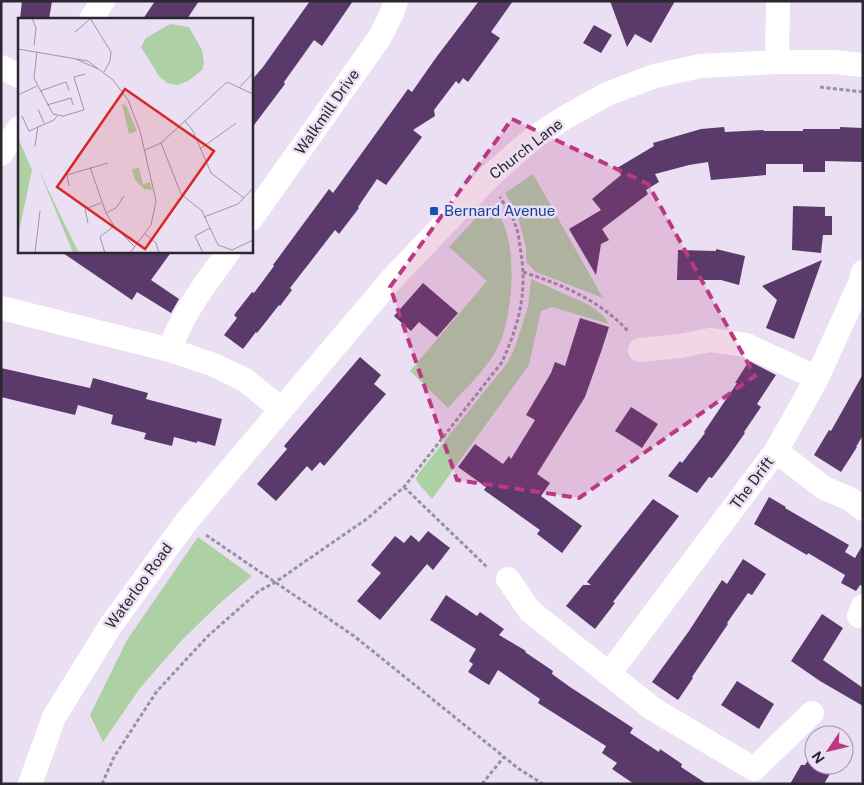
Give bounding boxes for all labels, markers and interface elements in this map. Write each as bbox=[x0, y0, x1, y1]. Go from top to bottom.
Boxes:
inset map bbox=[18, 18, 252, 252]
street label: Walkmill Drive bbox=[291, 66, 362, 158]
street label: Church Lane bbox=[486, 115, 565, 182]
place label: Bernard Avenue bbox=[444, 202, 555, 219]
marker: Bernard Avenue bbox=[428, 205, 440, 217]
street label: The Drift bbox=[726, 453, 777, 512]
street label: Waterloo Road bbox=[102, 540, 175, 632]
north arrow bbox=[804, 725, 854, 775]
text: N bbox=[809, 748, 828, 767]

